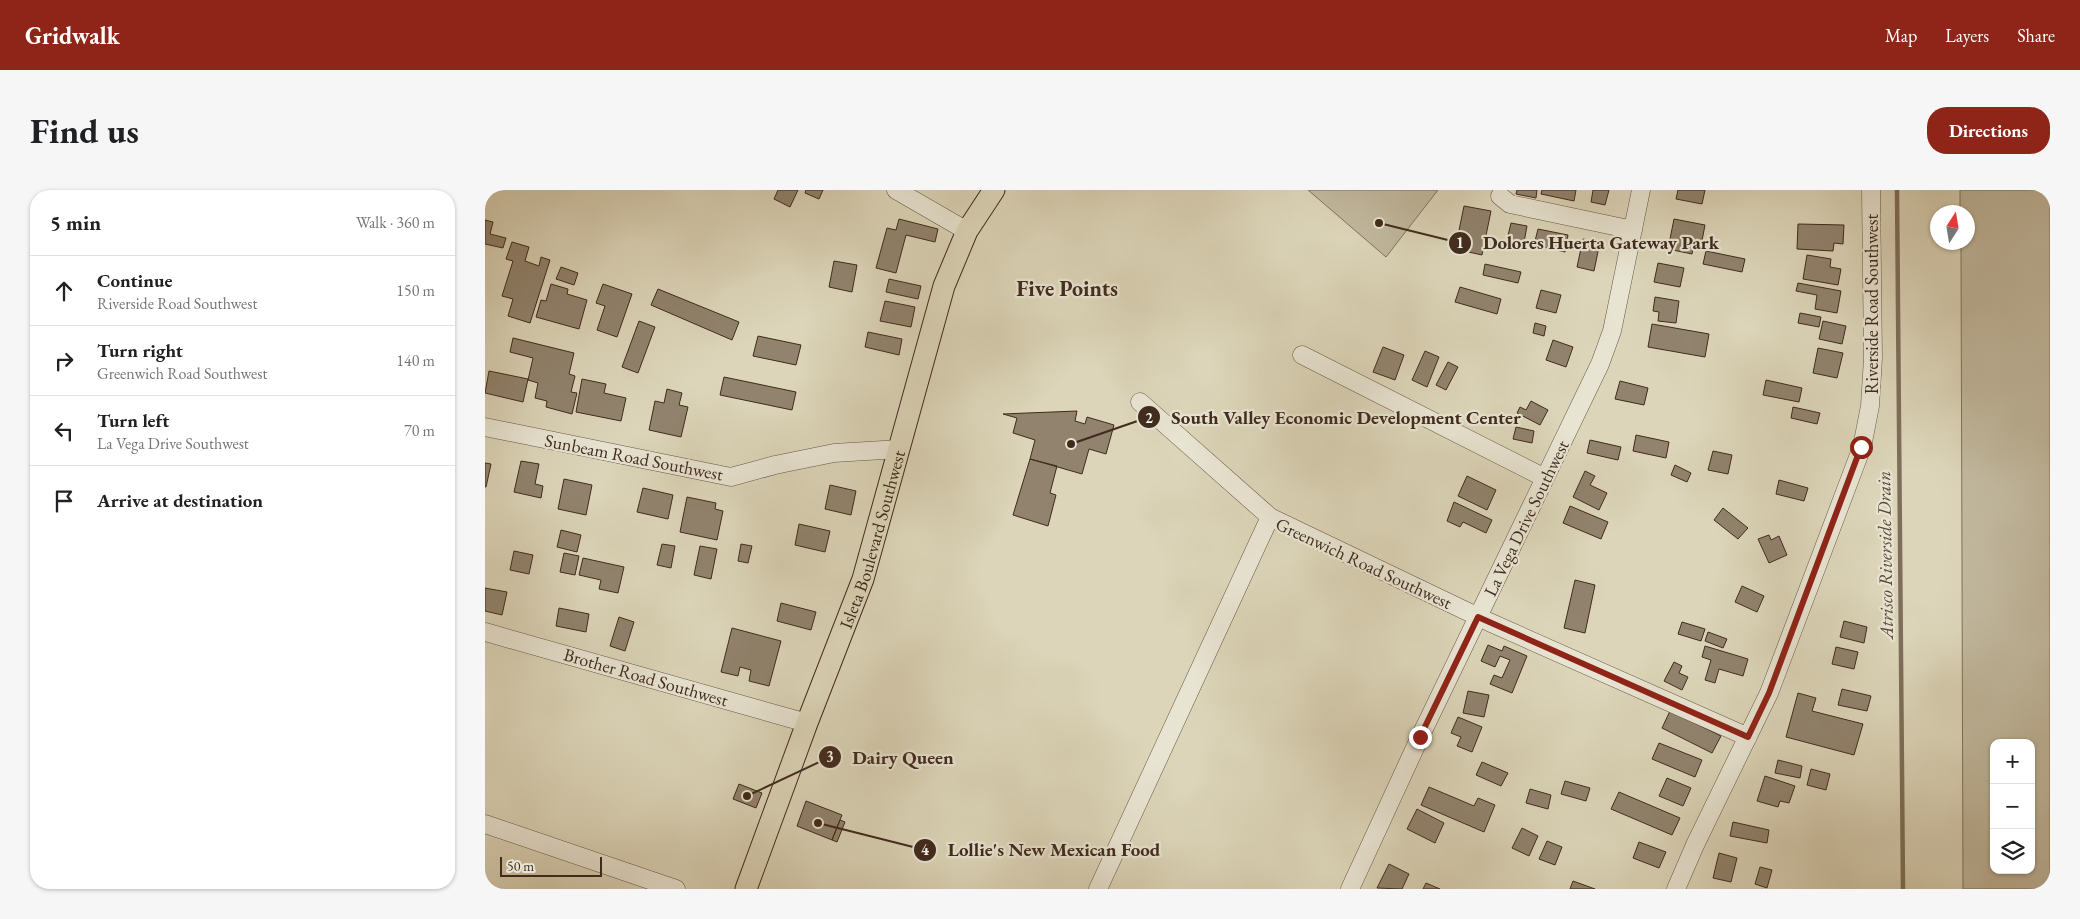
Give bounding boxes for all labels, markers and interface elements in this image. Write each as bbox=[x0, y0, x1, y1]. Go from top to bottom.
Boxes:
text: Gridwalk bbox=[25, 20, 120, 51]
text: Map bbox=[1885, 24, 1917, 47]
text: Layers bbox=[1945, 24, 1989, 47]
text: Share bbox=[2017, 24, 2055, 47]
button: Directions bbox=[1927, 107, 2050, 154]
text: Find us bbox=[30, 108, 139, 153]
north arrow bbox=[1930, 205, 1975, 250]
text: 5 min bbox=[50, 209, 101, 236]
text: Walk · 360 m bbox=[356, 212, 435, 233]
street label: Riverside Road Southwest bbox=[1860, 213, 1883, 394]
callout: Dolores Huerta Gateway Park bbox=[1448, 226, 1729, 260]
text: Dolores Huerta Gateway Park bbox=[1483, 230, 1720, 255]
text: 1 bbox=[1456, 233, 1464, 252]
text: Continue bbox=[97, 268, 172, 293]
district label: Five Points bbox=[1016, 274, 1118, 303]
icon: ahead bbox=[50, 277, 78, 305]
text: 150 m bbox=[396, 280, 435, 301]
text: Riverside Road Southwest bbox=[97, 293, 257, 314]
text: Turn right bbox=[97, 338, 183, 363]
icon: right bbox=[50, 347, 78, 375]
text: 140 m bbox=[396, 350, 435, 371]
text: Greenwich Road Southwest bbox=[97, 363, 268, 384]
callout: South Valley Economic Development Center bbox=[1137, 400, 1531, 434]
text: South Valley Economic Development Center bbox=[1171, 405, 1521, 430]
text: Turn left bbox=[97, 408, 169, 433]
text: 2 bbox=[1145, 408, 1153, 427]
icon: left bbox=[50, 417, 78, 445]
text: 70 m bbox=[404, 420, 435, 441]
street label: Sunbeam Road Southwest bbox=[543, 428, 726, 486]
text: La Vega Drive Southwest bbox=[97, 433, 249, 454]
street label: La Vega Drive Southwest bbox=[1478, 436, 1574, 600]
route start bbox=[1850, 436, 1873, 459]
street label: Isleta Boulevard Southwest bbox=[833, 447, 910, 632]
water label: Atrisco Riverside Drain bbox=[1871, 471, 1899, 641]
icon: arrive bbox=[50, 487, 78, 515]
text: Arrive at destination bbox=[97, 488, 263, 513]
street label: Greenwich Road Southwest bbox=[1272, 512, 1456, 614]
street label: Brother Road Southwest bbox=[561, 643, 731, 712]
route end bbox=[1409, 726, 1432, 749]
map controls bbox=[1990, 739, 2035, 874]
button: + bbox=[1990, 739, 2035, 784]
callout: Dairy Queen bbox=[818, 740, 964, 774]
text: Dairy Queen bbox=[852, 745, 954, 770]
text: 3 bbox=[826, 747, 834, 766]
button: − bbox=[1990, 784, 2035, 829]
button: layers bbox=[1990, 829, 2035, 874]
callout: Lollie's New Mexican Food bbox=[913, 833, 1171, 867]
text: Lollie's New Mexican Food bbox=[948, 837, 1161, 862]
text: 4 bbox=[921, 840, 930, 859]
scale bar bbox=[500, 854, 603, 877]
text: 50 m bbox=[507, 857, 534, 875]

